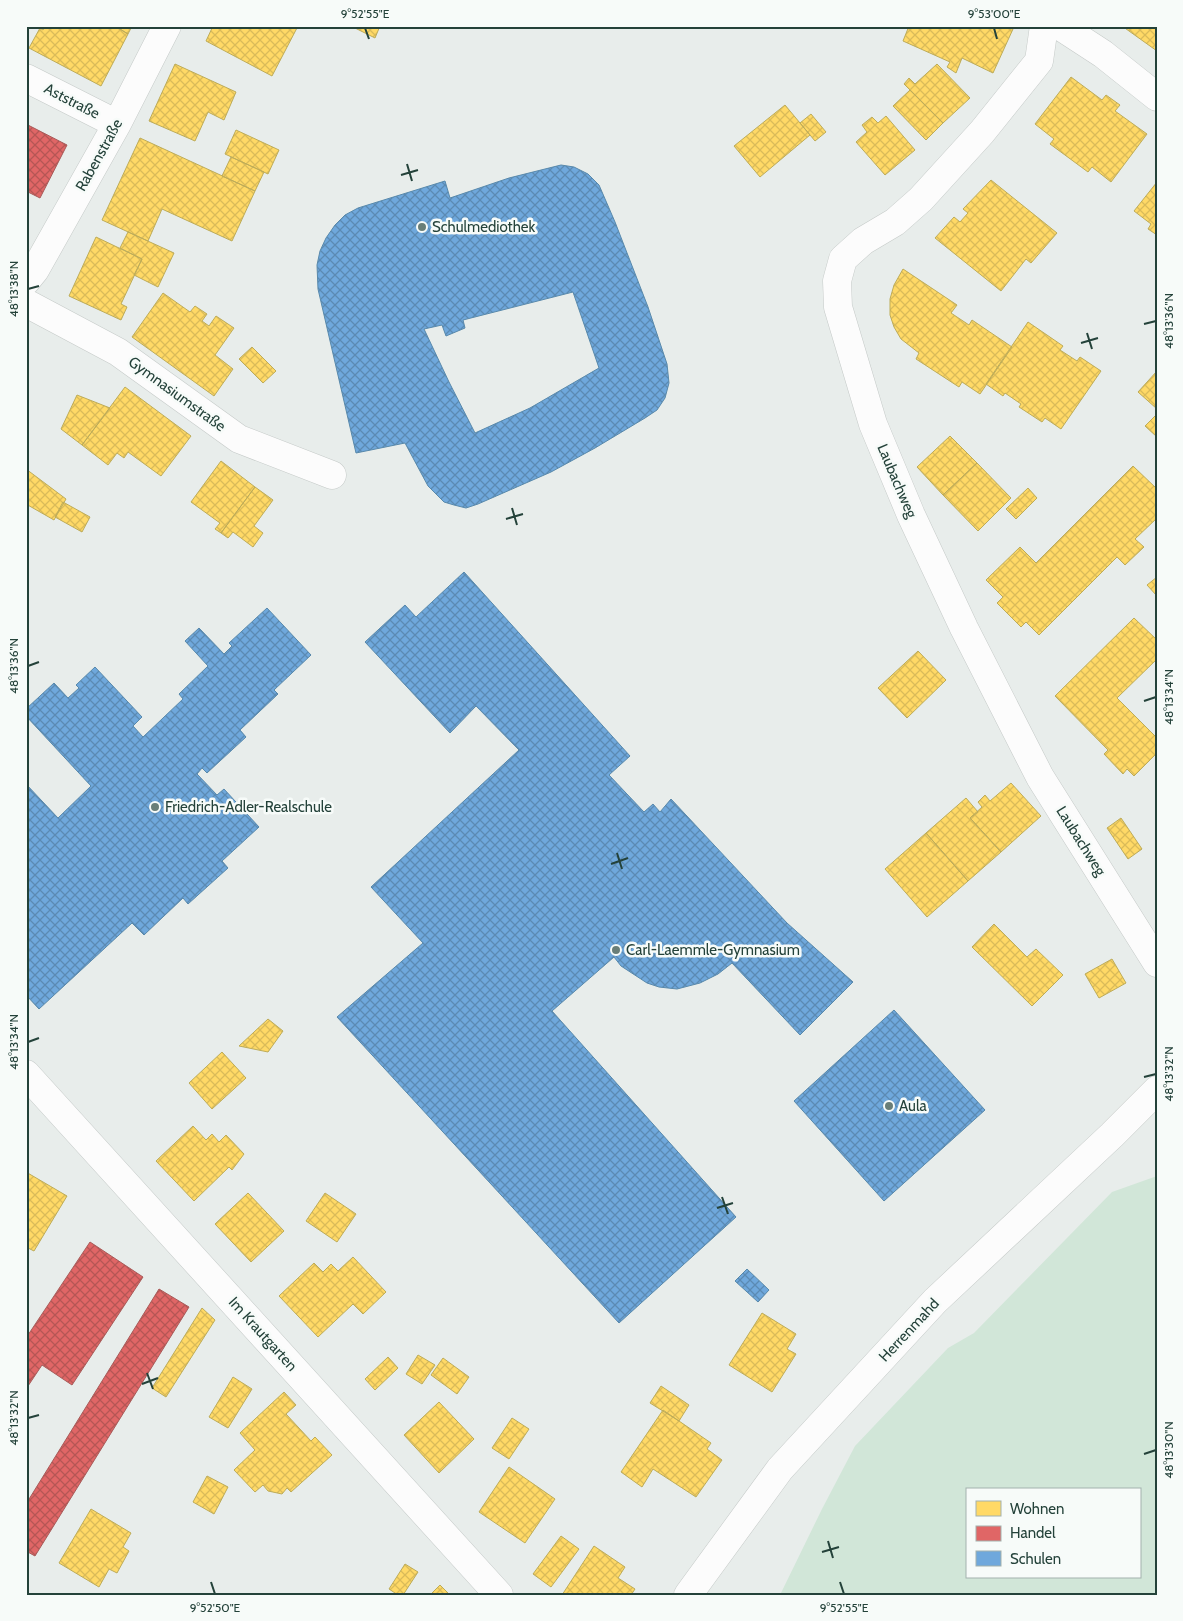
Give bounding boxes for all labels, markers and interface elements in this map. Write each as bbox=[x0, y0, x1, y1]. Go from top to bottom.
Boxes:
text: 9°52'55"E bbox=[341, 6, 390, 21]
text: 9°53'00"E bbox=[968, 6, 1021, 21]
street label: Aststraße bbox=[41, 79, 103, 123]
street label: Rabenstraße bbox=[72, 115, 126, 194]
place label: Schulmediothek bbox=[432, 218, 535, 236]
marker: Schulmediothek bbox=[416, 221, 428, 233]
text: 48°13'38"N bbox=[6, 261, 21, 317]
text: 48°13'36"N bbox=[1161, 293, 1176, 349]
street label: Gymnasiumstraße bbox=[125, 353, 229, 436]
street label: Laubachweg bbox=[873, 441, 921, 521]
text: 48°13'36"N bbox=[6, 638, 21, 694]
text: 48°13'34"N bbox=[1161, 669, 1176, 725]
place label: Friedrich-Adler-Realschule bbox=[165, 798, 332, 816]
marker: Friedrich-Adler-Realschule bbox=[149, 801, 161, 813]
street label: Laubachweg bbox=[1052, 803, 1110, 880]
place label: Carl-Laemmle-Gymnasium bbox=[626, 941, 800, 959]
marker: Carl-Laemmle-Gymnasium bbox=[610, 944, 622, 956]
text: 48°13'34"N bbox=[6, 1014, 21, 1070]
text: 48°13'32"N bbox=[1161, 1046, 1176, 1102]
place label: Aula bbox=[899, 1097, 927, 1115]
marker: Aula bbox=[883, 1100, 895, 1112]
street label: Im Krautgarten bbox=[225, 1293, 301, 1375]
street label: Herrenmahd bbox=[875, 1295, 943, 1365]
text: 48°13'32"N bbox=[6, 1390, 21, 1446]
text: 48°13'30"N bbox=[1161, 1421, 1176, 1479]
legend bbox=[966, 1488, 1140, 1578]
text: Wohnen bbox=[1010, 1500, 1064, 1518]
text: Handel bbox=[1010, 1524, 1056, 1542]
text: Schulen bbox=[1010, 1550, 1061, 1568]
text: 9°52'50"E bbox=[190, 1600, 241, 1615]
text: 9°52'55"E bbox=[820, 1600, 869, 1615]

